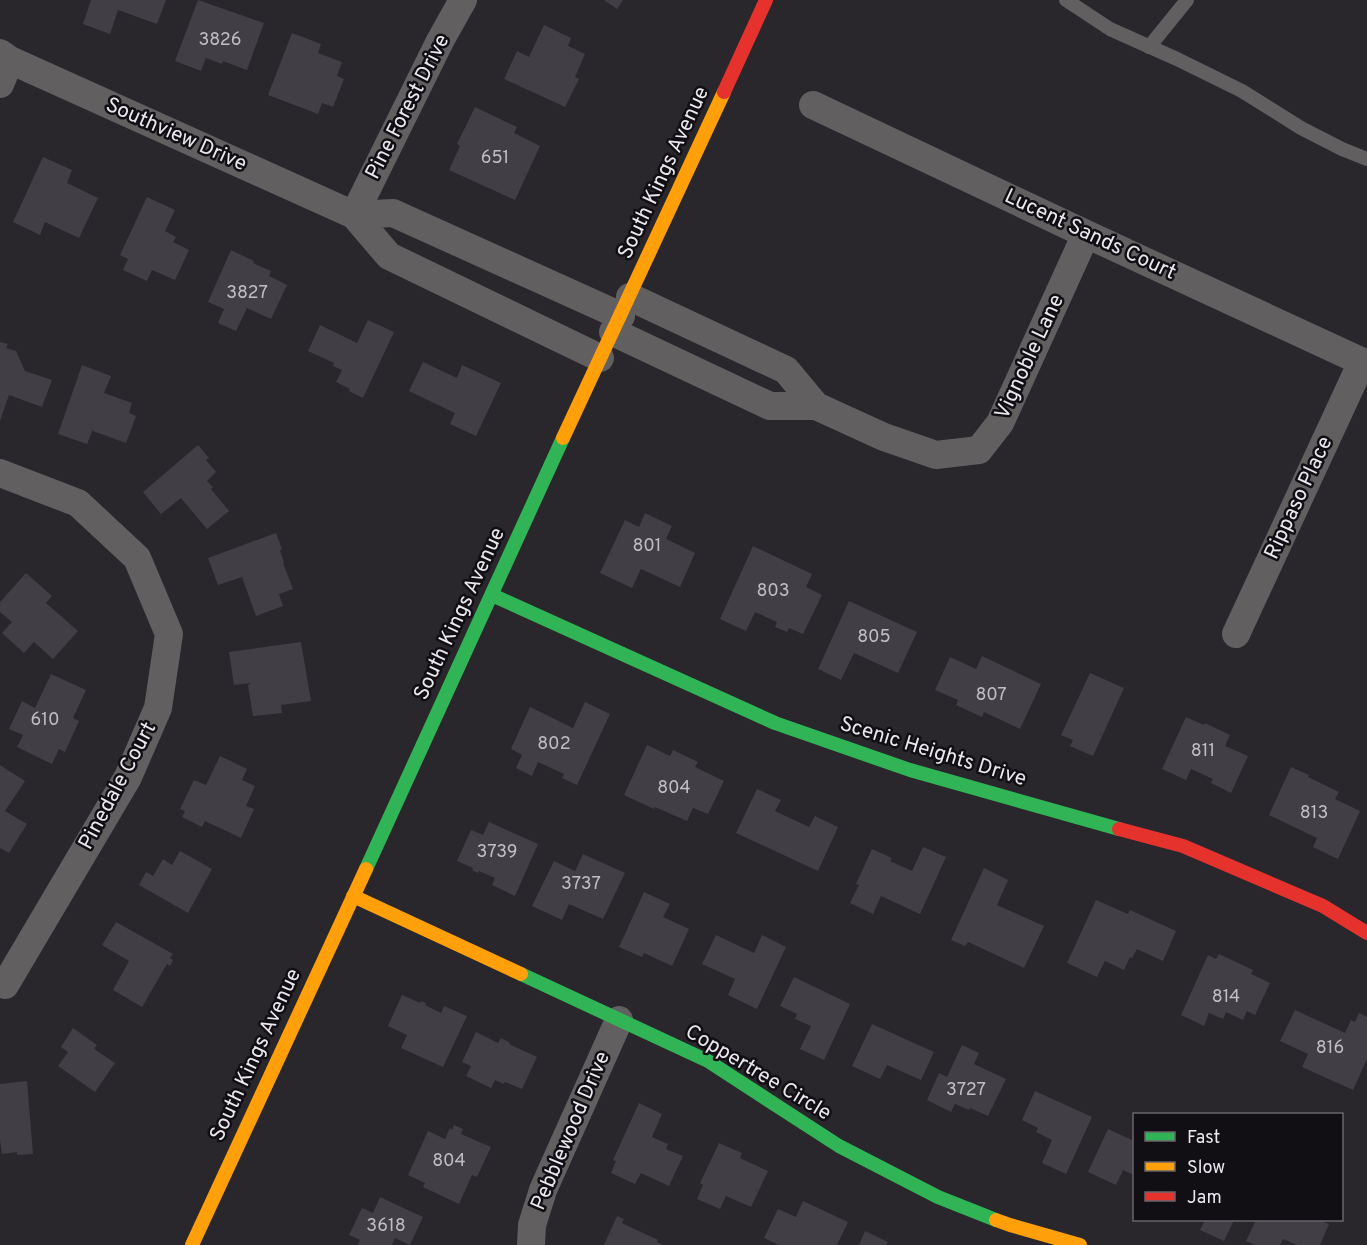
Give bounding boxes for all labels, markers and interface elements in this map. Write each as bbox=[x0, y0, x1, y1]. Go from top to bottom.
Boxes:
house number: 3826 bbox=[198, 29, 242, 52]
street label: Pine Forest Drive bbox=[360, 30, 456, 184]
street label: South Kings Avenue bbox=[612, 82, 716, 264]
street label: Southview Drive bbox=[101, 92, 251, 178]
house number: 651 bbox=[481, 147, 509, 170]
street label: Lucent Sands Court bbox=[1000, 183, 1180, 287]
house number: 3827 bbox=[226, 282, 268, 305]
street label: Vignoble Lane bbox=[989, 290, 1071, 424]
street label: Rippaso Place bbox=[1259, 432, 1339, 564]
street label: South Kings Avenue bbox=[408, 523, 512, 705]
house number: 801 bbox=[632, 535, 662, 558]
house number: 803 bbox=[756, 580, 790, 603]
house number: 805 bbox=[857, 626, 891, 649]
house number: 807 bbox=[975, 684, 1007, 707]
house number: 610 bbox=[30, 709, 60, 732]
street label: Scenic Heights Drive bbox=[836, 711, 1030, 793]
street label: Pinedale Court bbox=[73, 718, 163, 854]
house number: 802 bbox=[537, 733, 571, 756]
house number: 811 bbox=[1191, 740, 1215, 763]
house number: 804 bbox=[657, 777, 691, 800]
house number: 813 bbox=[1300, 802, 1328, 825]
house number: 3739 bbox=[476, 841, 518, 864]
house number: 3737 bbox=[561, 873, 601, 896]
street label: South Kings Avenue bbox=[204, 964, 308, 1146]
house number: 814 bbox=[1212, 986, 1240, 1009]
street label: Coppertree Circle bbox=[680, 1019, 836, 1127]
house number: 816 bbox=[1316, 1037, 1344, 1060]
street label: Pebblewood Drive bbox=[525, 1047, 617, 1215]
house number: 3727 bbox=[946, 1079, 986, 1102]
legend bbox=[1133, 1113, 1343, 1221]
text: Fast bbox=[1187, 1127, 1220, 1150]
house number: 804 bbox=[432, 1150, 466, 1173]
text: Slow bbox=[1187, 1157, 1225, 1180]
text: Jam bbox=[1187, 1187, 1222, 1210]
house number: 3618 bbox=[366, 1215, 406, 1238]

